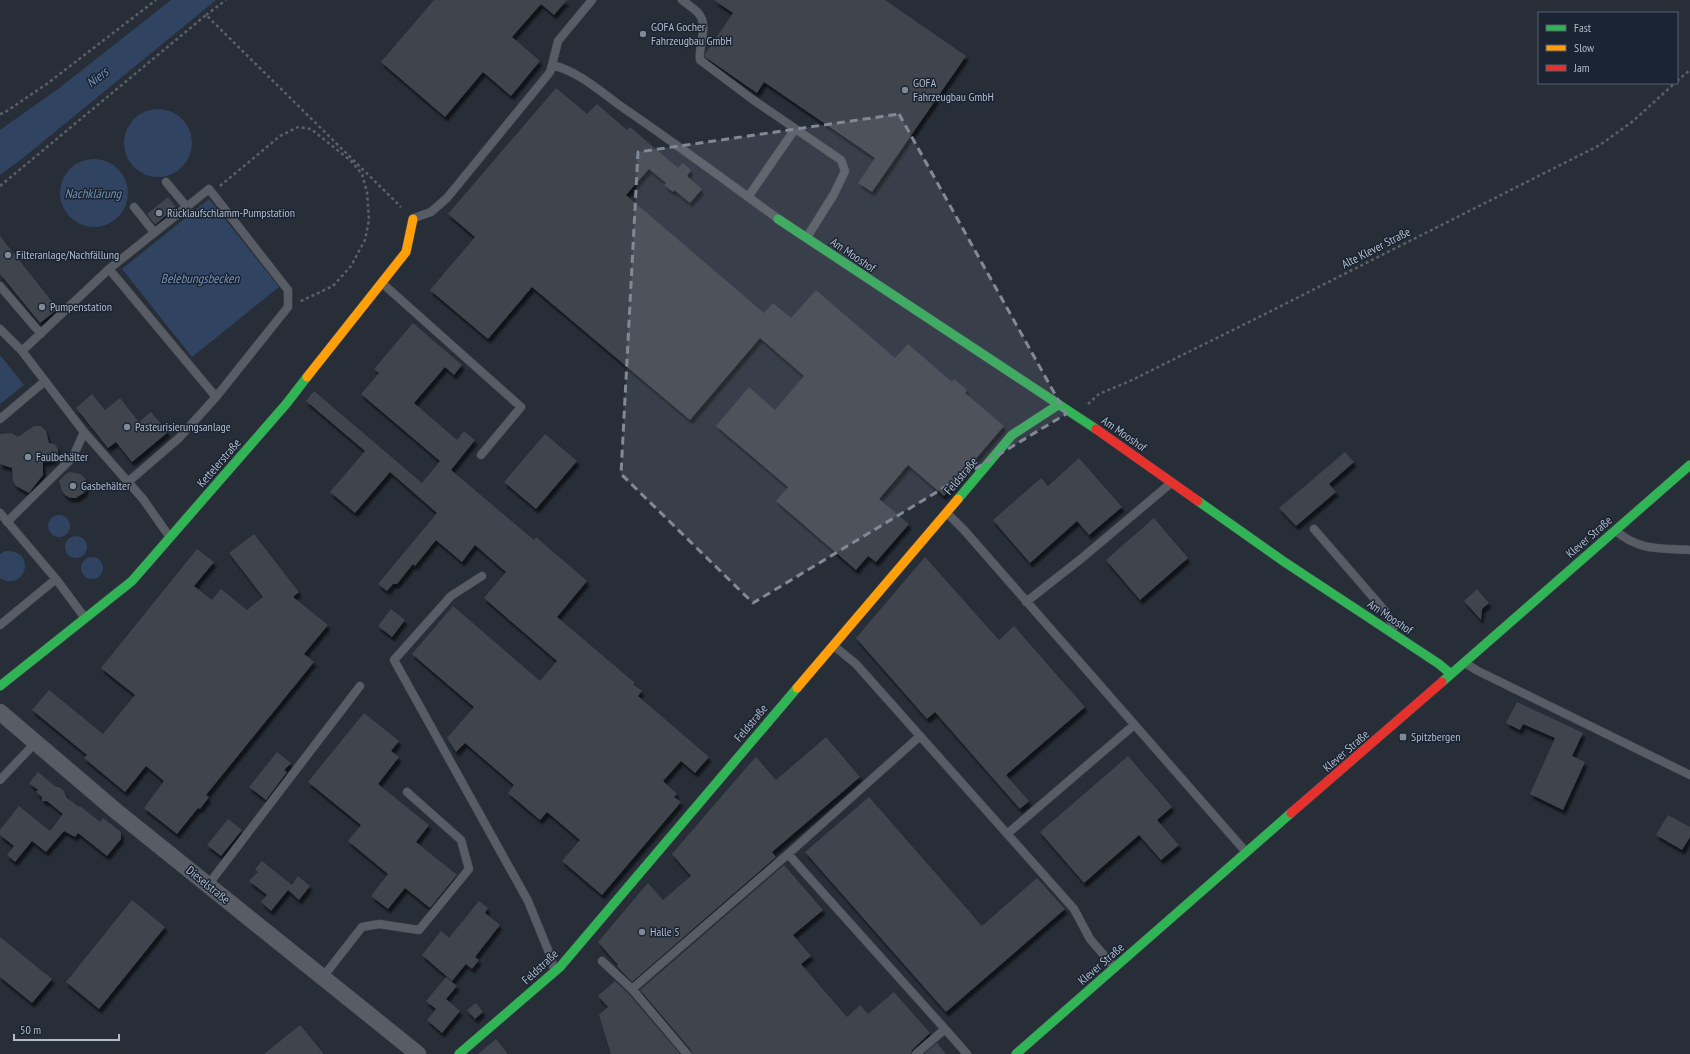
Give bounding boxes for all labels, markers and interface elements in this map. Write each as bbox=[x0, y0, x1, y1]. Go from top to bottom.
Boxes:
legend bbox=[1538, 12, 1678, 84]
place label: GOFA Gocher Fahrzeugbau GmbH bbox=[651, 19, 732, 48]
text: Fast bbox=[1574, 20, 1592, 35]
marker: GOFA Gocher Fahrzeugbau GmbH bbox=[638, 29, 648, 39]
text: Slow bbox=[1574, 40, 1595, 55]
text: Jam bbox=[1573, 60, 1590, 75]
water label: Niers bbox=[83, 63, 113, 91]
place label: GOFA Fahrzeugbau GmbH bbox=[913, 75, 994, 104]
marker: GOFA Fahrzeugbau GmbH bbox=[900, 85, 910, 95]
water label: Nachklärung bbox=[65, 185, 123, 202]
place label: Rücklaufschlamm-Pumpstation bbox=[167, 205, 295, 220]
marker: Rücklaufschlamm-Pumpstation bbox=[154, 208, 164, 218]
street label: Alte Klever Straße bbox=[1339, 224, 1413, 271]
street label: Am Mooshof bbox=[828, 234, 880, 276]
place label: Filteranlage/Nachfällung bbox=[16, 247, 119, 262]
marker: Filteranlage/Nachfällung bbox=[3, 250, 13, 260]
water label: Belebungsbecken bbox=[161, 270, 240, 287]
place label: Pumpenstation bbox=[50, 299, 112, 314]
marker: Pumpenstation bbox=[37, 302, 47, 312]
street label: Am Mooshof bbox=[1099, 413, 1150, 455]
place label: Pasteurisierungsanlage bbox=[135, 419, 231, 434]
marker: Pasteurisierungsanlage bbox=[122, 422, 132, 432]
street label: Kettelerstraße bbox=[194, 435, 244, 490]
place label: Faulbehälter bbox=[36, 449, 89, 464]
marker: Faulbehälter bbox=[23, 452, 33, 462]
street label: Feldstraße bbox=[941, 454, 981, 497]
place label: Gasbehälter bbox=[81, 478, 131, 493]
marker: Gasbehälter bbox=[68, 481, 78, 491]
street label: Klever Straße bbox=[1563, 512, 1615, 561]
street label: Am Mooshof bbox=[1365, 596, 1417, 638]
street label: Feldstraße bbox=[731, 701, 771, 744]
street label: Klever Straße bbox=[1320, 726, 1372, 775]
place label: Spitzbergen bbox=[1411, 729, 1460, 744]
marker: Spitzbergen bbox=[1398, 732, 1408, 742]
street label: Dieselstraße bbox=[183, 862, 233, 907]
place label: Halle 5 bbox=[650, 924, 680, 939]
marker: Halle 5 bbox=[637, 927, 647, 937]
street label: Klever Straße bbox=[1075, 939, 1127, 988]
street label: Feldstraße bbox=[518, 946, 561, 987]
scale bar bbox=[14, 1016, 119, 1042]
text: 50 m bbox=[20, 1022, 41, 1037]

